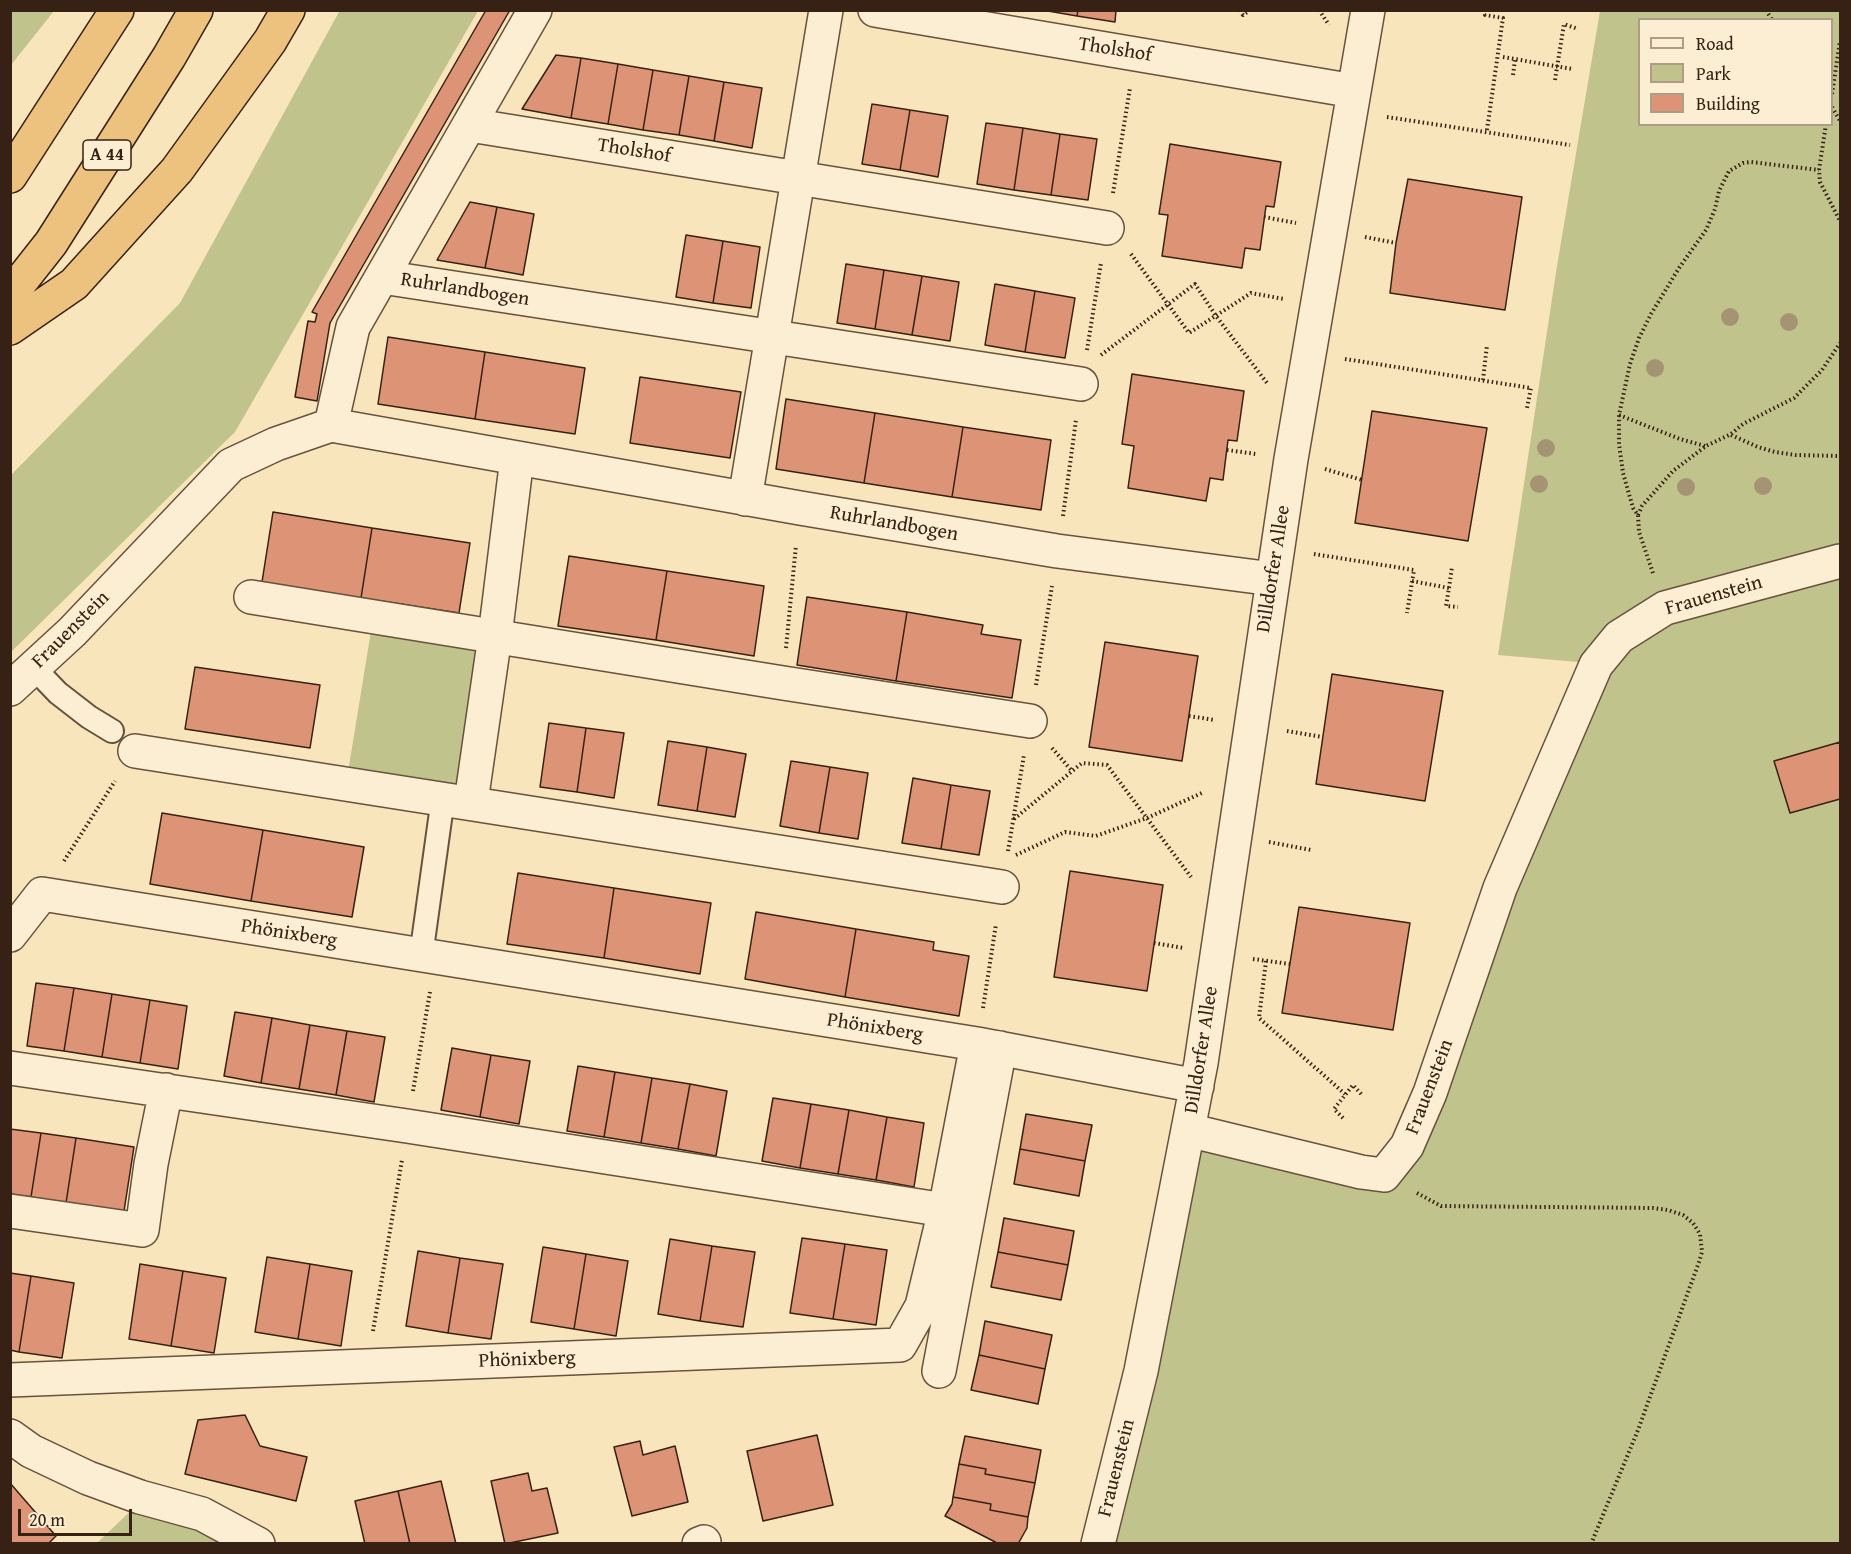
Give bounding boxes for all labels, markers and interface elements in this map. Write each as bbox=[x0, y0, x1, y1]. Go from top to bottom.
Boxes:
legend bbox=[1638, 18, 1833, 126]
text: Road bbox=[1696, 30, 1734, 57]
street label: Tholshof bbox=[1077, 32, 1153, 68]
text: Park bbox=[1696, 60, 1731, 87]
text: Building bbox=[1696, 90, 1760, 117]
street label: Tholshof bbox=[596, 133, 672, 169]
road number: A 44 bbox=[83, 140, 131, 170]
street label: Ruhrlandbogen bbox=[399, 268, 531, 312]
street label: Ruhrlandbogen bbox=[828, 501, 960, 547]
street label: Dilldorfer Allee bbox=[1252, 504, 1296, 634]
street label: Frauenstein bbox=[1663, 571, 1765, 621]
street label: Frauenstein bbox=[27, 586, 115, 674]
street label: Phönixberg bbox=[239, 915, 339, 953]
street label: Dilldorfer Allee bbox=[1180, 985, 1224, 1115]
street label: Phönixberg bbox=[825, 1009, 925, 1047]
street label: Frauenstein bbox=[1401, 1036, 1459, 1138]
street label: Phönixberg bbox=[478, 1346, 576, 1374]
street label: Frauenstein bbox=[1093, 1417, 1141, 1519]
scale bar bbox=[21, 1497, 135, 1535]
text: 20 m bbox=[29, 1506, 65, 1533]

